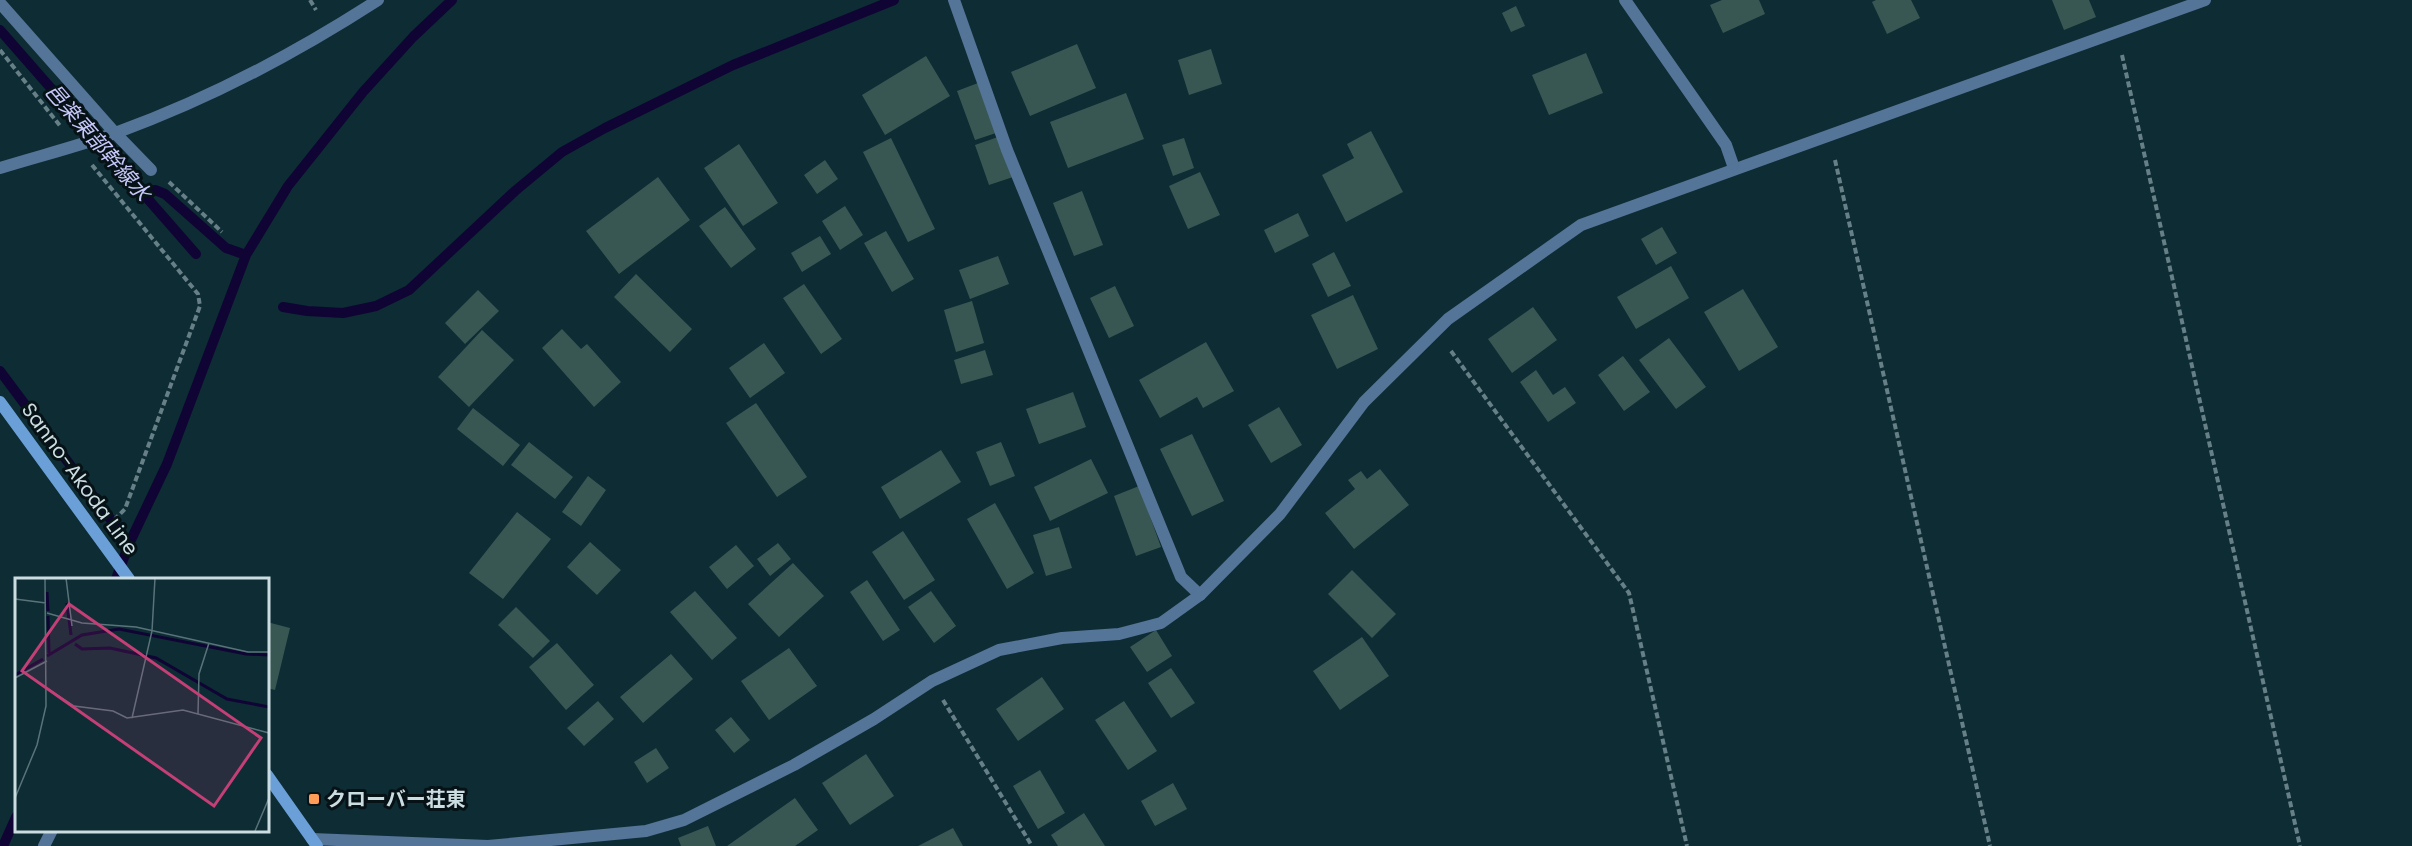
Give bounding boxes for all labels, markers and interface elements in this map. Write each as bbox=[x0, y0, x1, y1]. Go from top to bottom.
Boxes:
water label: 邑楽東部幹線水 bbox=[39, 77, 158, 208]
street label: Sanno-Akoda Line bbox=[15, 397, 145, 561]
inset map bbox=[15, 578, 268, 831]
place label: クローバー荘東 bbox=[326, 785, 466, 813]
marker: クローバー荘東 bbox=[307, 792, 321, 806]

